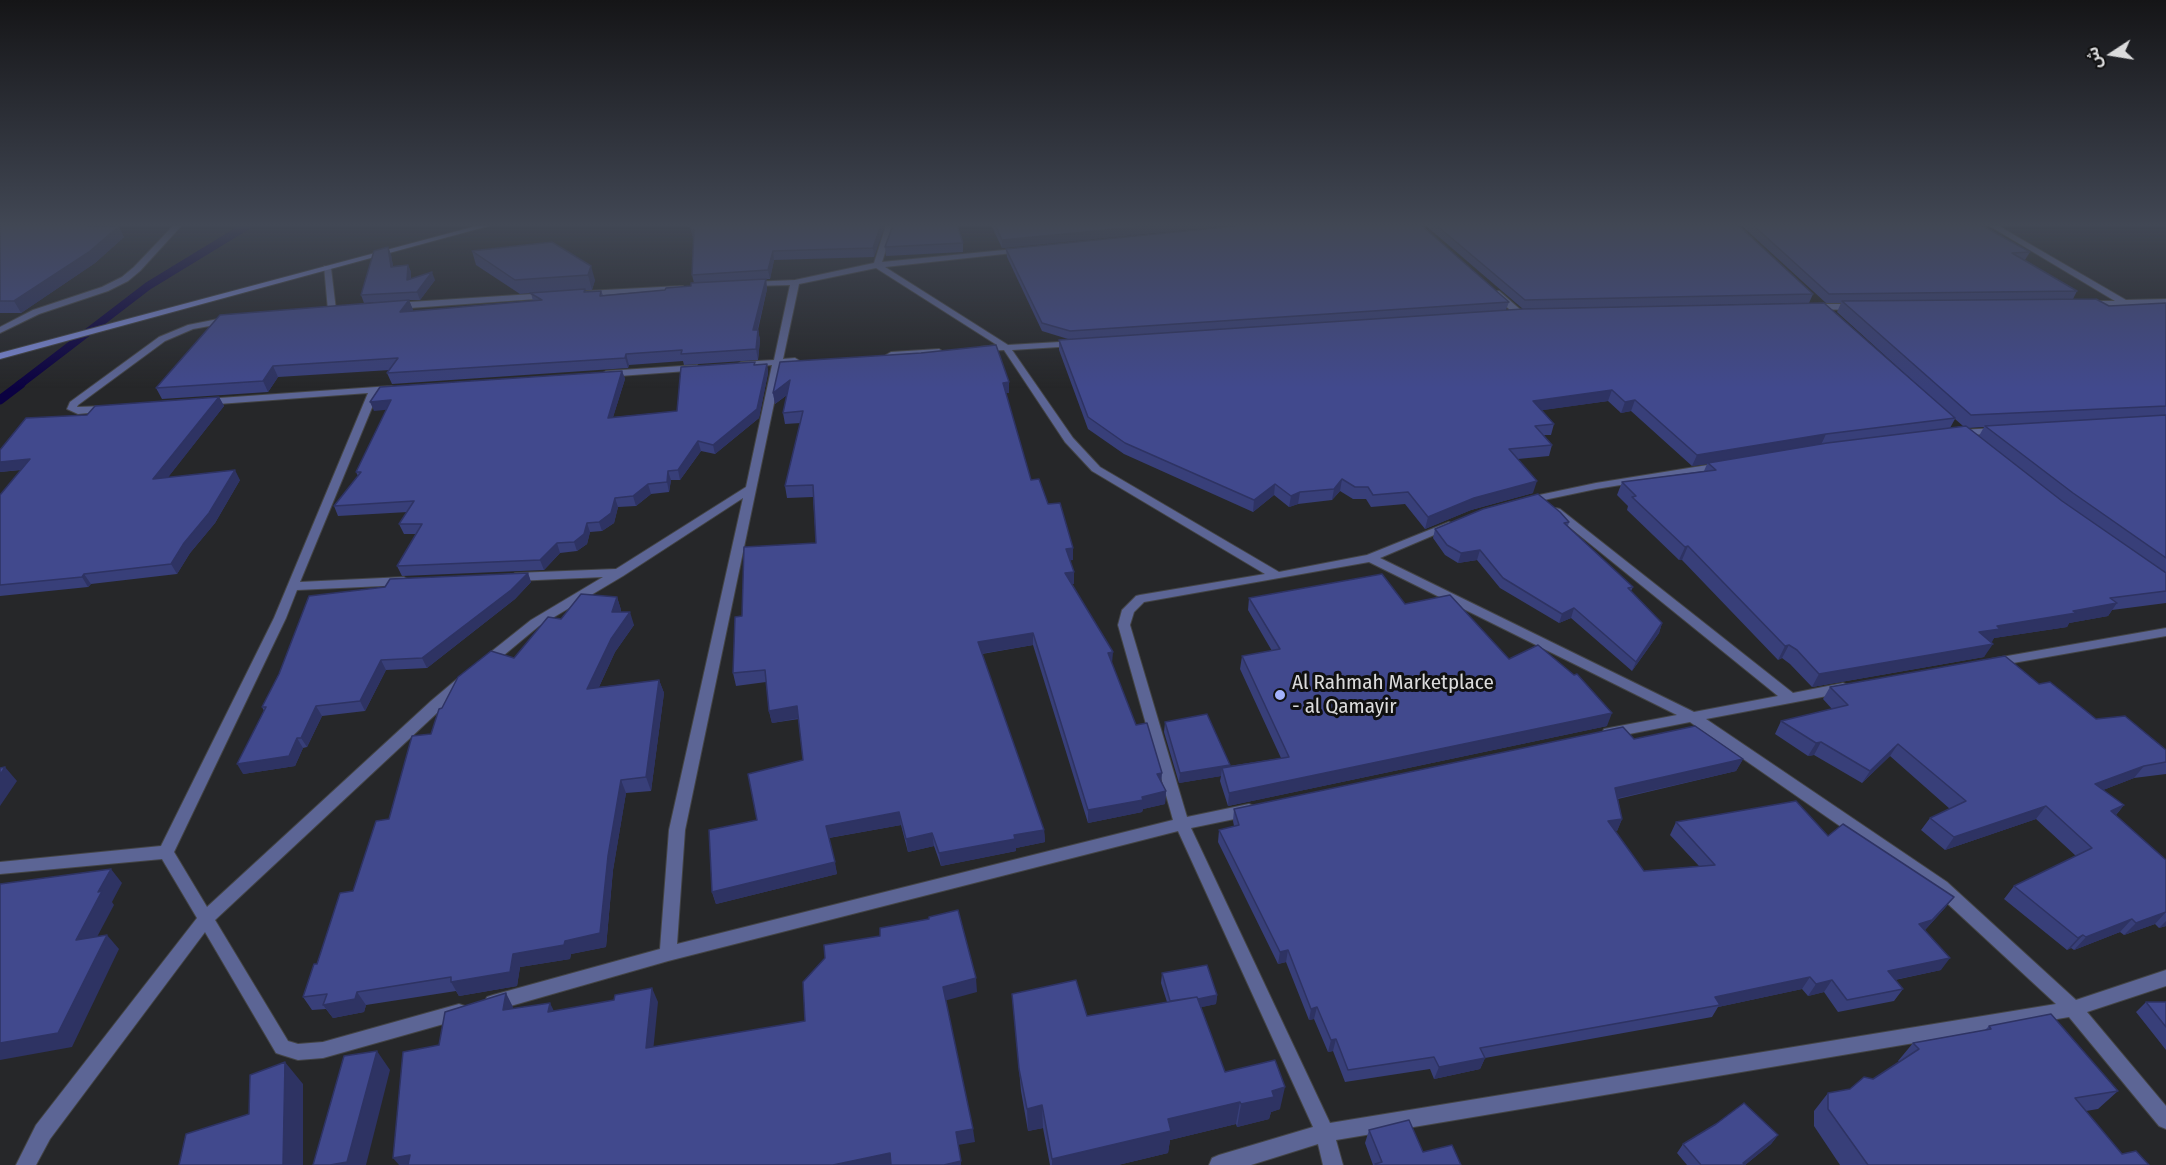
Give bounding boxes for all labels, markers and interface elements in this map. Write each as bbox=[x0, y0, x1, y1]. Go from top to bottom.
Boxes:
north arrow bbox=[2082, 24, 2142, 84]
text: ش bbox=[2082, 45, 2105, 71]
place label: Al Rahmah Marketplace - al Qamayir bbox=[1292, 670, 1494, 720]
marker: Al Rahmah Marketplace - al Qamayir bbox=[1273, 688, 1287, 702]

